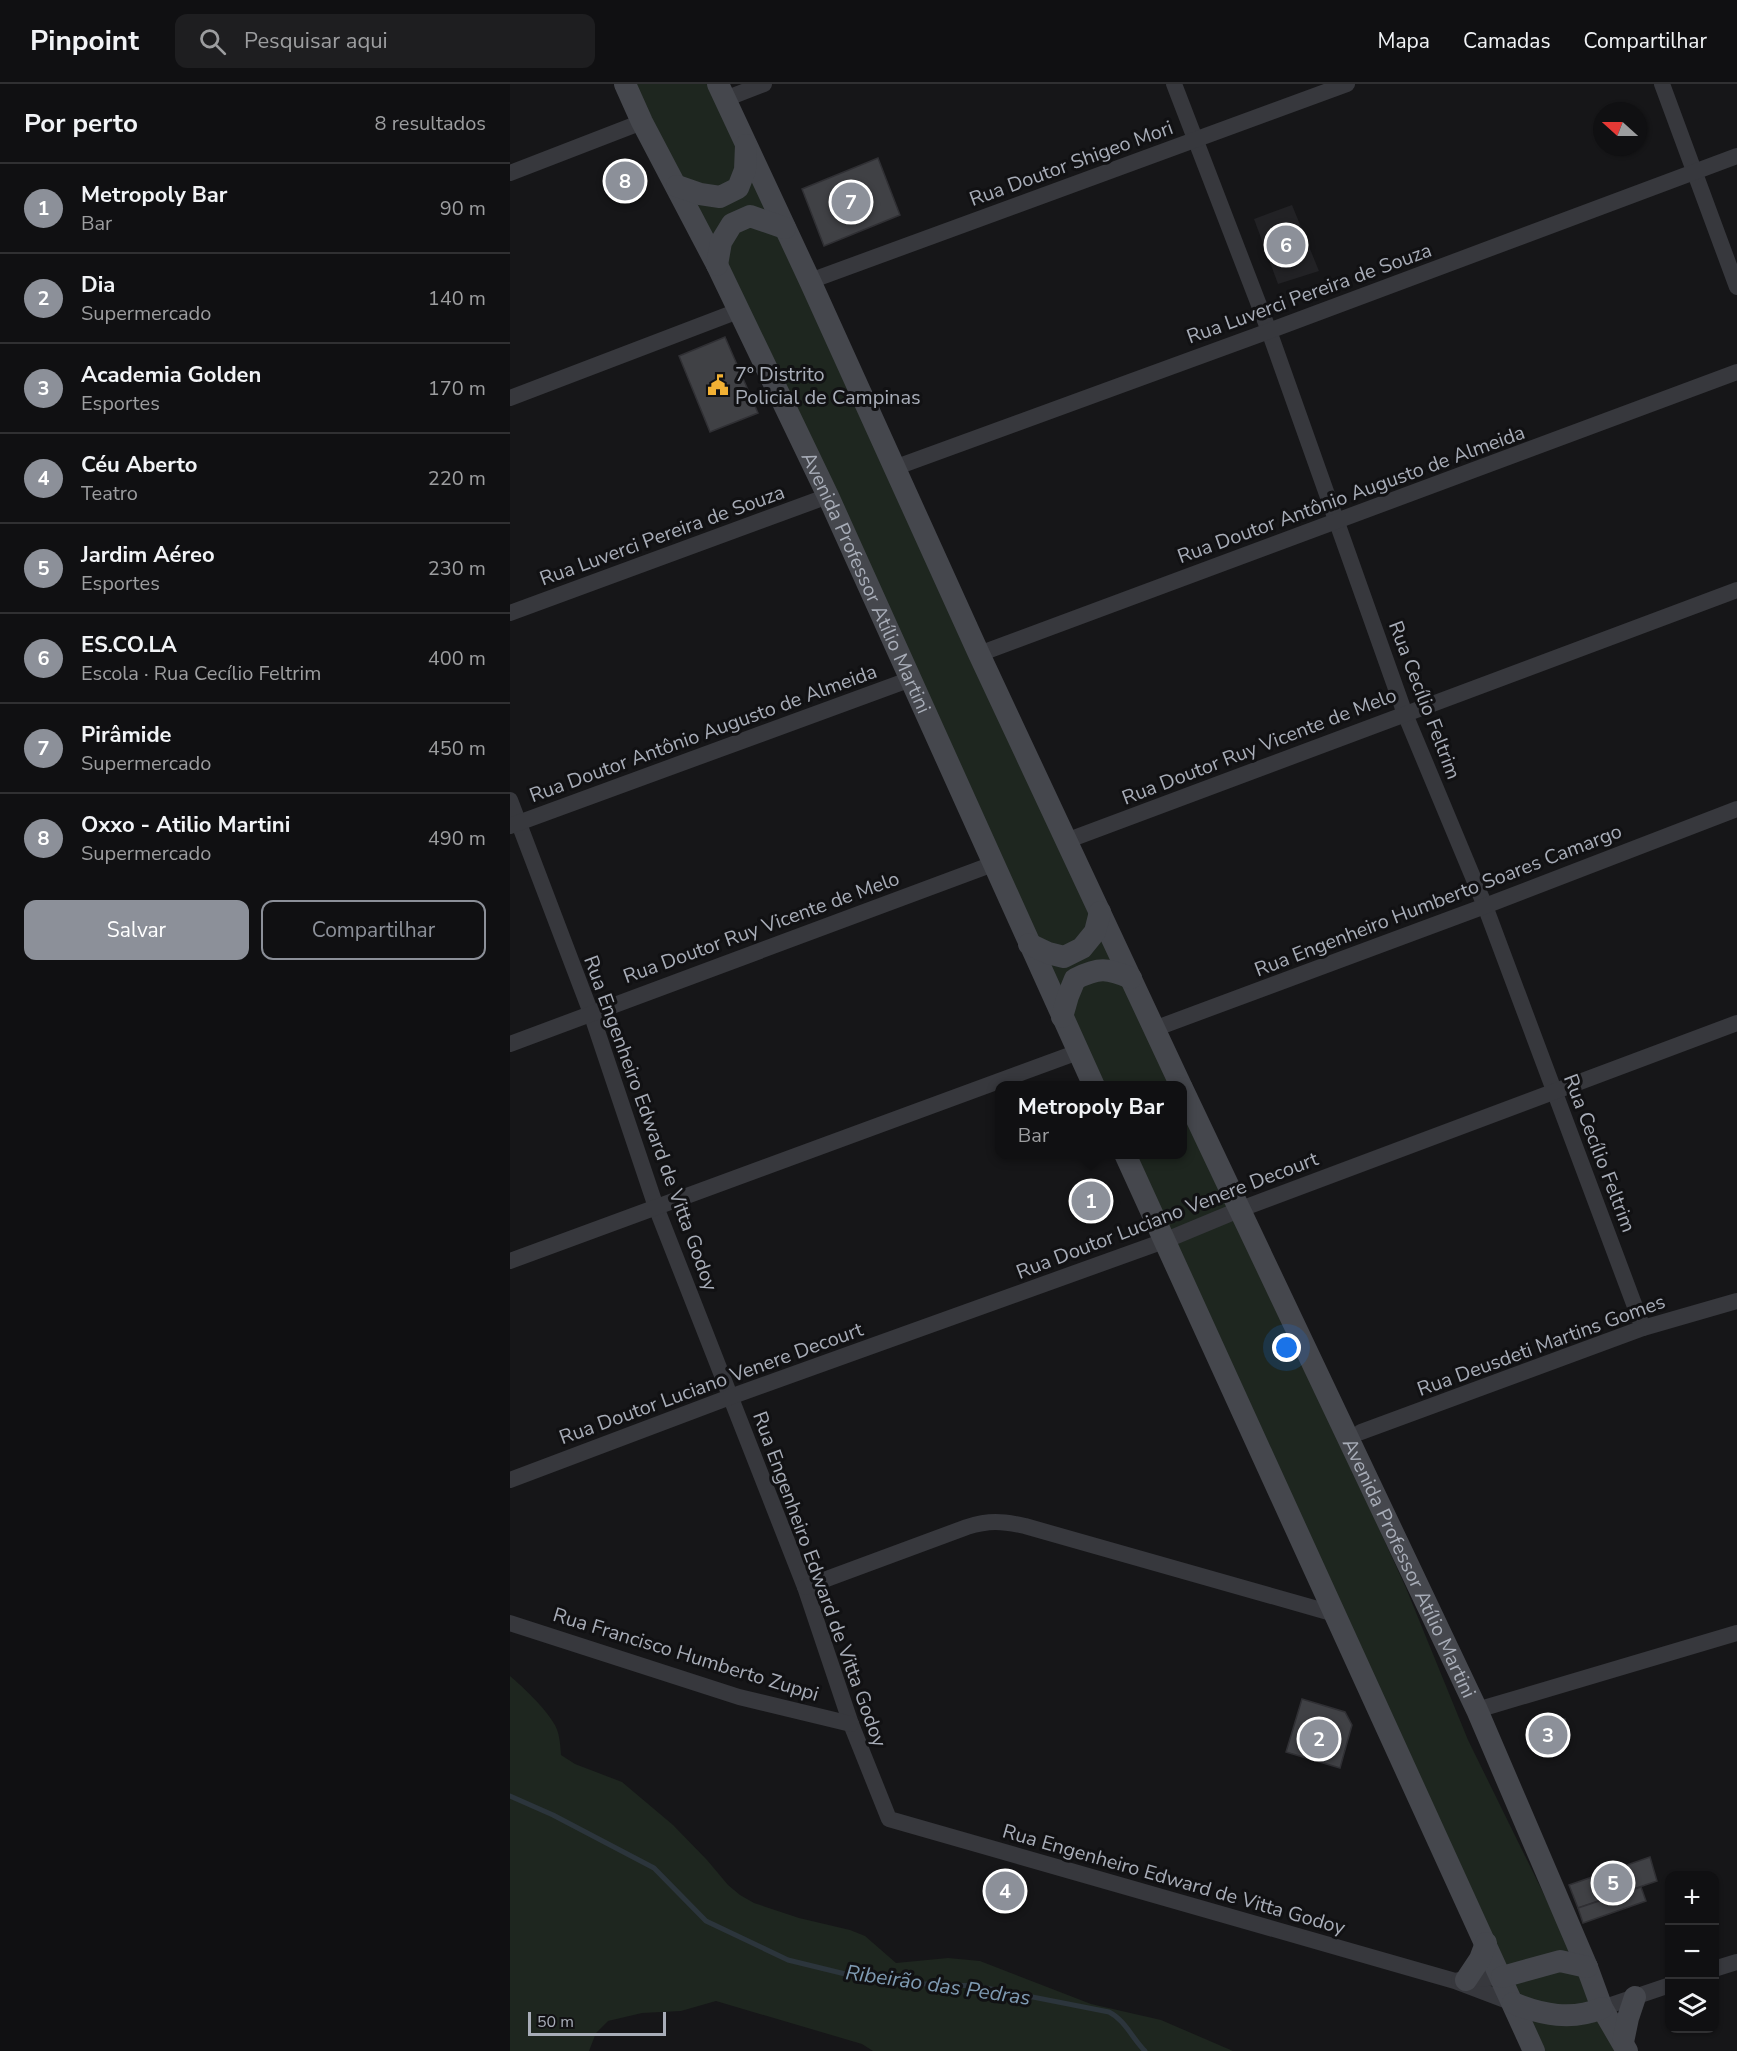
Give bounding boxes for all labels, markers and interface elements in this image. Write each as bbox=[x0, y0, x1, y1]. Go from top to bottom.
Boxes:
search box bbox=[175, 14, 595, 68]
text: Pinpoint bbox=[30, 22, 139, 60]
icon: search bbox=[196, 25, 229, 58]
text: Pesquisar aqui bbox=[244, 26, 388, 56]
text: Mapa bbox=[1378, 27, 1430, 55]
text: Camadas bbox=[1463, 27, 1550, 55]
text: Compartilhar bbox=[1583, 27, 1707, 55]
north arrow bbox=[1593, 102, 1647, 156]
text: Por perto bbox=[24, 106, 138, 141]
text: 8 resultados bbox=[375, 110, 486, 137]
street label: Rua Doutor Shigeo Mori bbox=[966, 114, 1177, 213]
pin: 8 bbox=[606, 158, 644, 204]
text: Metropoly Bar bbox=[81, 180, 227, 210]
pin: 7 bbox=[832, 180, 870, 224]
text: 1 bbox=[38, 195, 50, 222]
text: 90 m bbox=[440, 195, 486, 222]
text: Bar bbox=[81, 210, 112, 237]
pin: 6 bbox=[1266, 222, 1306, 268]
street label: Rua Luverci Pereira de Souza bbox=[1183, 237, 1435, 350]
text: Dia bbox=[81, 270, 115, 300]
text: 2 bbox=[38, 285, 50, 312]
text: 140 m bbox=[428, 285, 486, 312]
text: Supermercado bbox=[81, 300, 211, 327]
text: Academia Golden bbox=[81, 360, 261, 390]
place label: 7º Distrito Policial de Campinas bbox=[735, 361, 921, 411]
public building icon: 7º Distrito Policial de Campinas bbox=[706, 373, 730, 397]
text: 3 bbox=[38, 375, 50, 402]
text: 170 m bbox=[428, 375, 486, 402]
text: Esportes bbox=[81, 390, 160, 417]
street label: Rua Doutor Antônio Augusto de Almeida bbox=[1174, 419, 1529, 570]
street label: Avenida Professor Atílio Martini bbox=[795, 447, 937, 718]
text: Céu Aberto bbox=[81, 450, 198, 480]
text: 4 bbox=[38, 465, 50, 492]
text: 220 m bbox=[428, 465, 486, 492]
street label: Rua Luverci Pereira de Souza bbox=[536, 479, 788, 592]
text: Teatro bbox=[81, 480, 138, 507]
text: Jardim Aéreo bbox=[81, 540, 215, 570]
text: 5 bbox=[38, 555, 50, 582]
text: 230 m bbox=[428, 555, 486, 582]
text: Esportes bbox=[81, 570, 160, 597]
street label: Rua Cecílio Feltrim bbox=[1382, 617, 1467, 783]
text: ES.CO.LA bbox=[81, 630, 177, 660]
text: 6 bbox=[38, 645, 50, 672]
text: 400 m bbox=[428, 645, 486, 672]
street label: Rua Doutor Antônio Augusto de Almeida bbox=[526, 658, 881, 809]
text: Escola · Rua Cecílio Feltrim bbox=[81, 660, 321, 687]
street label: Rua Doutor Ruy Vicente de Melo bbox=[1118, 682, 1400, 811]
text: Pirâmide bbox=[81, 720, 172, 750]
text: 7 bbox=[38, 735, 50, 762]
text: 450 m bbox=[428, 735, 486, 762]
text: Supermercado bbox=[81, 750, 211, 777]
text: Oxxo - Atilio Martini bbox=[81, 810, 290, 840]
street label: Rua Engenheiro Humberto Soares Camargo bbox=[1251, 818, 1626, 983]
text: 8 bbox=[38, 825, 50, 852]
text: 490 m bbox=[428, 825, 486, 852]
text: Supermercado bbox=[81, 840, 211, 867]
street label: Rua Doutor Ruy Vicente de Melo bbox=[619, 865, 903, 990]
button: Salvar bbox=[24, 900, 249, 960]
button: Compartilhar bbox=[261, 900, 486, 960]
street label: Rua Engenheiro Edward de Vitta Godoy bbox=[577, 952, 724, 1295]
street label: Rua Cecílio Feltrim bbox=[1557, 1070, 1642, 1236]
popup bbox=[995, 1081, 1187, 1159]
text: Metropoly Bar bbox=[1018, 1092, 1164, 1122]
text: Bar bbox=[1018, 1122, 1049, 1149]
street label: Rua Doutor Luciano Venere Decourt bbox=[1012, 1145, 1323, 1286]
pin: 1 bbox=[1072, 1178, 1110, 1224]
street label: Rua Deusdeti Martins Gomes bbox=[1413, 1288, 1669, 1403]
street label: Rua Doutor Luciano Venere Decourt bbox=[556, 1315, 868, 1451]
your location bbox=[1272, 1333, 1301, 1362]
street label: Rua Engenheiro Edward de Vitta Godoy bbox=[746, 1408, 893, 1751]
street label: Avenida Professor Atílio Martini bbox=[1336, 1434, 1482, 1702]
street label: Rua Francisco Humberto Zuppi bbox=[550, 1601, 822, 1708]
pin: 3 bbox=[1528, 1712, 1568, 1758]
pin: 2 bbox=[1300, 1716, 1338, 1762]
street label: Rua Engenheiro Edward de Vitta Godoy bbox=[999, 1818, 1349, 1942]
pin: 5 bbox=[1594, 1860, 1632, 1906]
pin: 4 bbox=[986, 1868, 1024, 1914]
map controls bbox=[1665, 1871, 1719, 2033]
button: + bbox=[1665, 1871, 1719, 1925]
button: − bbox=[1665, 1925, 1719, 1979]
water label: Ribeirão das Pedras bbox=[844, 1958, 1032, 2012]
button: layers bbox=[1665, 1979, 1719, 2033]
scale bar bbox=[528, 2009, 666, 2036]
text: 50 m bbox=[537, 2011, 574, 2033]

